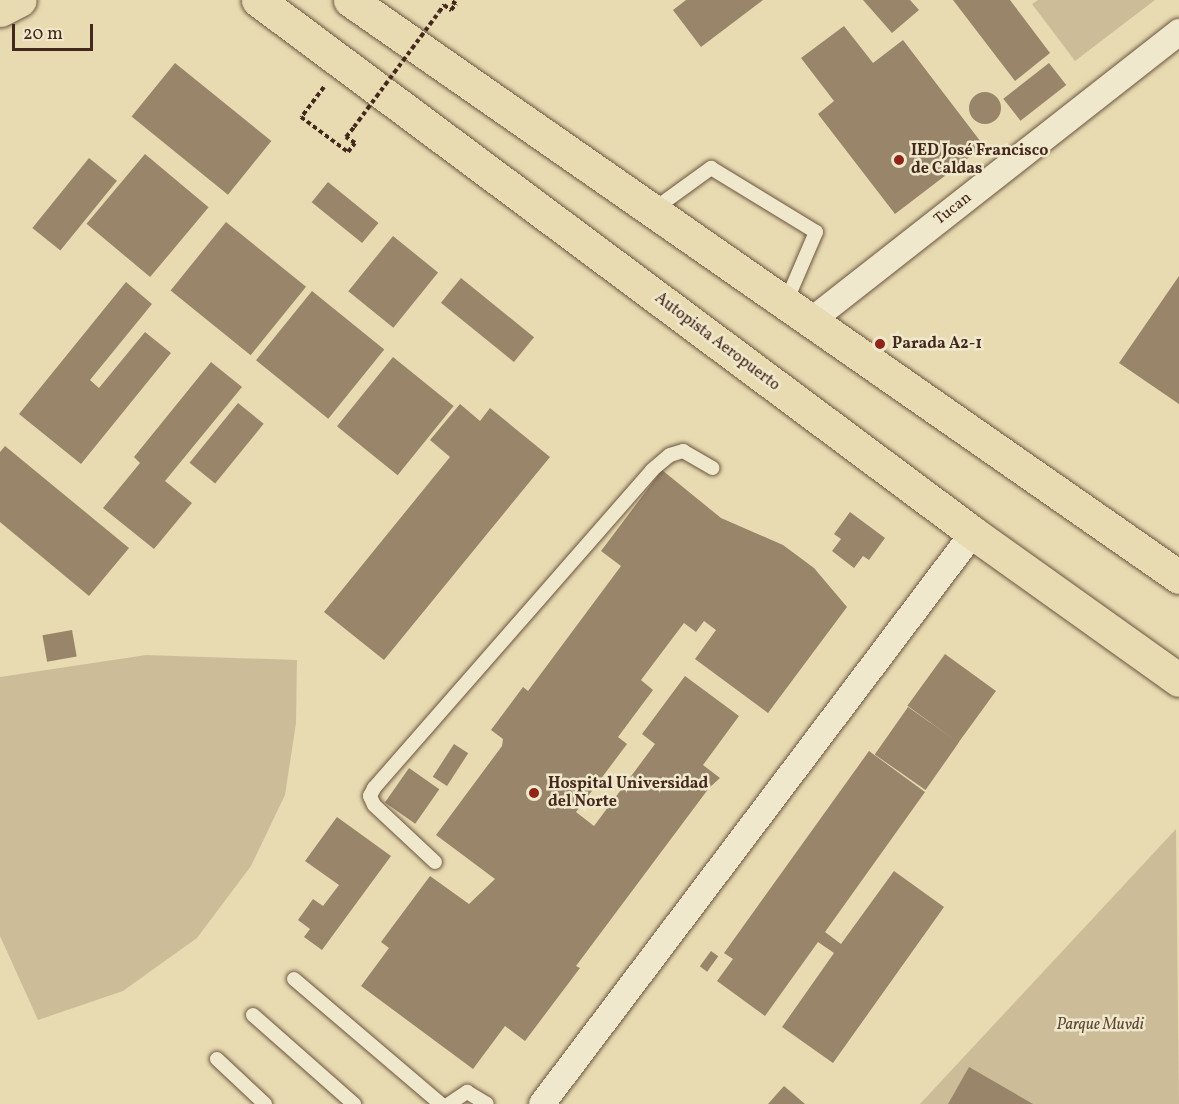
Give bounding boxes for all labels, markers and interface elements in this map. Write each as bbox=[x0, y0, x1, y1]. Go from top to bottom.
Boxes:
scale bar bbox=[15, 12, 96, 50]
text: 20 m bbox=[23, 22, 63, 47]
place label: IED José Francisco de Caldas bbox=[911, 141, 1048, 179]
marker: IED José Francisco de Caldas bbox=[892, 153, 906, 167]
street label: Tucan bbox=[930, 188, 976, 230]
street label: Autopista Aeropuerto bbox=[651, 289, 783, 395]
place label: Parada A2-1 bbox=[892, 334, 982, 354]
marker: Parada A2-1 bbox=[873, 337, 887, 351]
place label: Hospital Universidad del Norte bbox=[548, 774, 708, 812]
marker: Hospital Universidad del Norte bbox=[525, 784, 543, 802]
park label: Parque Muvdi bbox=[1056, 1015, 1144, 1035]

